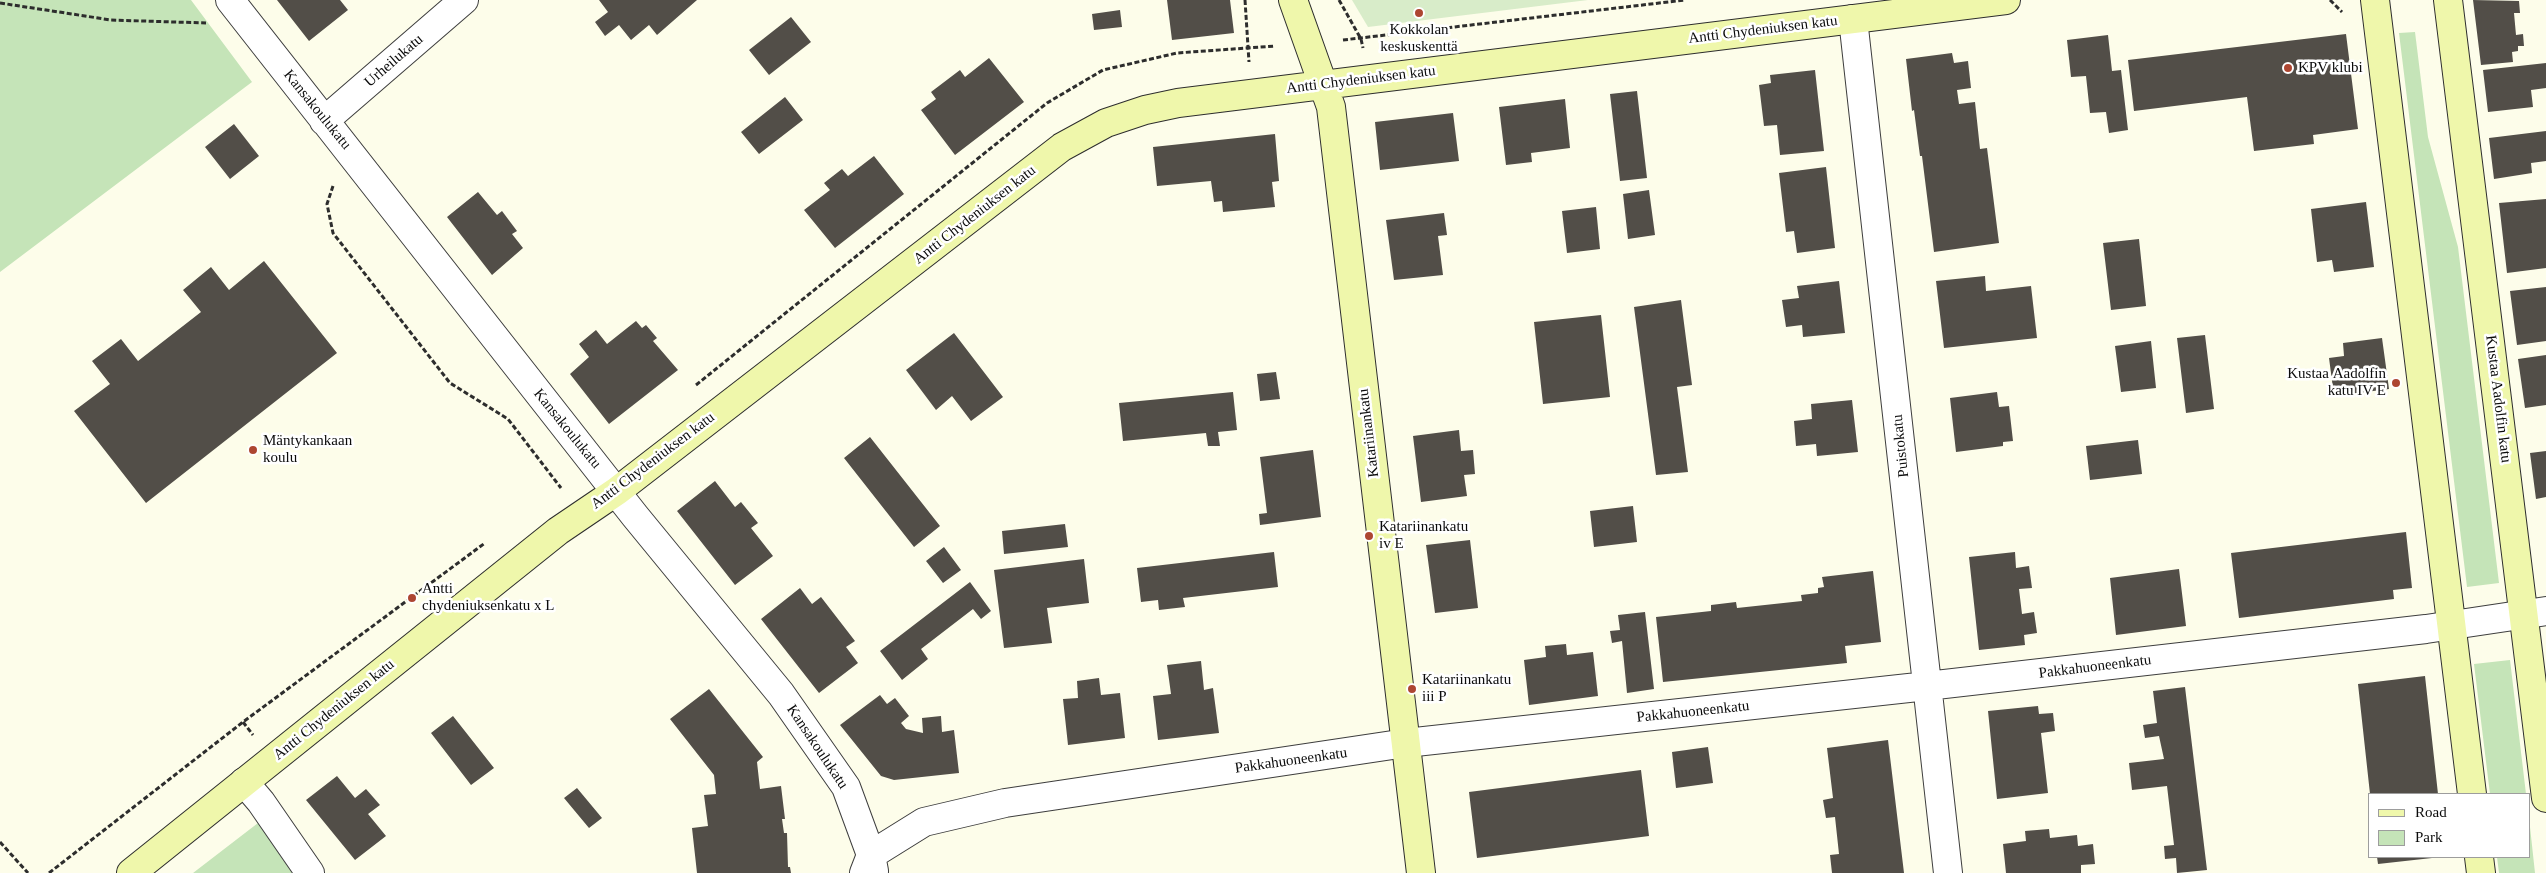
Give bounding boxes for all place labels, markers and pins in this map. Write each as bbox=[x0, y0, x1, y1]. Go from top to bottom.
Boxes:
marker: Kokkolan keskuskenttä bbox=[1413, 7, 1425, 19]
place label: Kokkolan keskuskenttä bbox=[1380, 21, 1458, 56]
place label: KPV klubi bbox=[2298, 59, 2363, 77]
marker: KPV klubi bbox=[2282, 62, 2294, 74]
place label: Kustaa Aadolfin katu IV E bbox=[2287, 365, 2386, 400]
marker: Kustaa Aadolfin katu IV E bbox=[2390, 377, 2402, 389]
place label: Mäntykankaan koulu bbox=[263, 432, 352, 467]
marker: Mäntykankaan koulu bbox=[247, 444, 259, 456]
place label: Katariinankatu iv E bbox=[1379, 518, 1468, 553]
marker: Katariinankatu iv E bbox=[1363, 530, 1375, 542]
place label: Antti chydeniuksenkatu x L bbox=[422, 580, 554, 615]
marker: Antti chydeniuksenkatu x L bbox=[406, 592, 418, 604]
place label: Katariinankatu iii P bbox=[1422, 671, 1511, 706]
marker: Katariinankatu iii P bbox=[1406, 683, 1418, 695]

